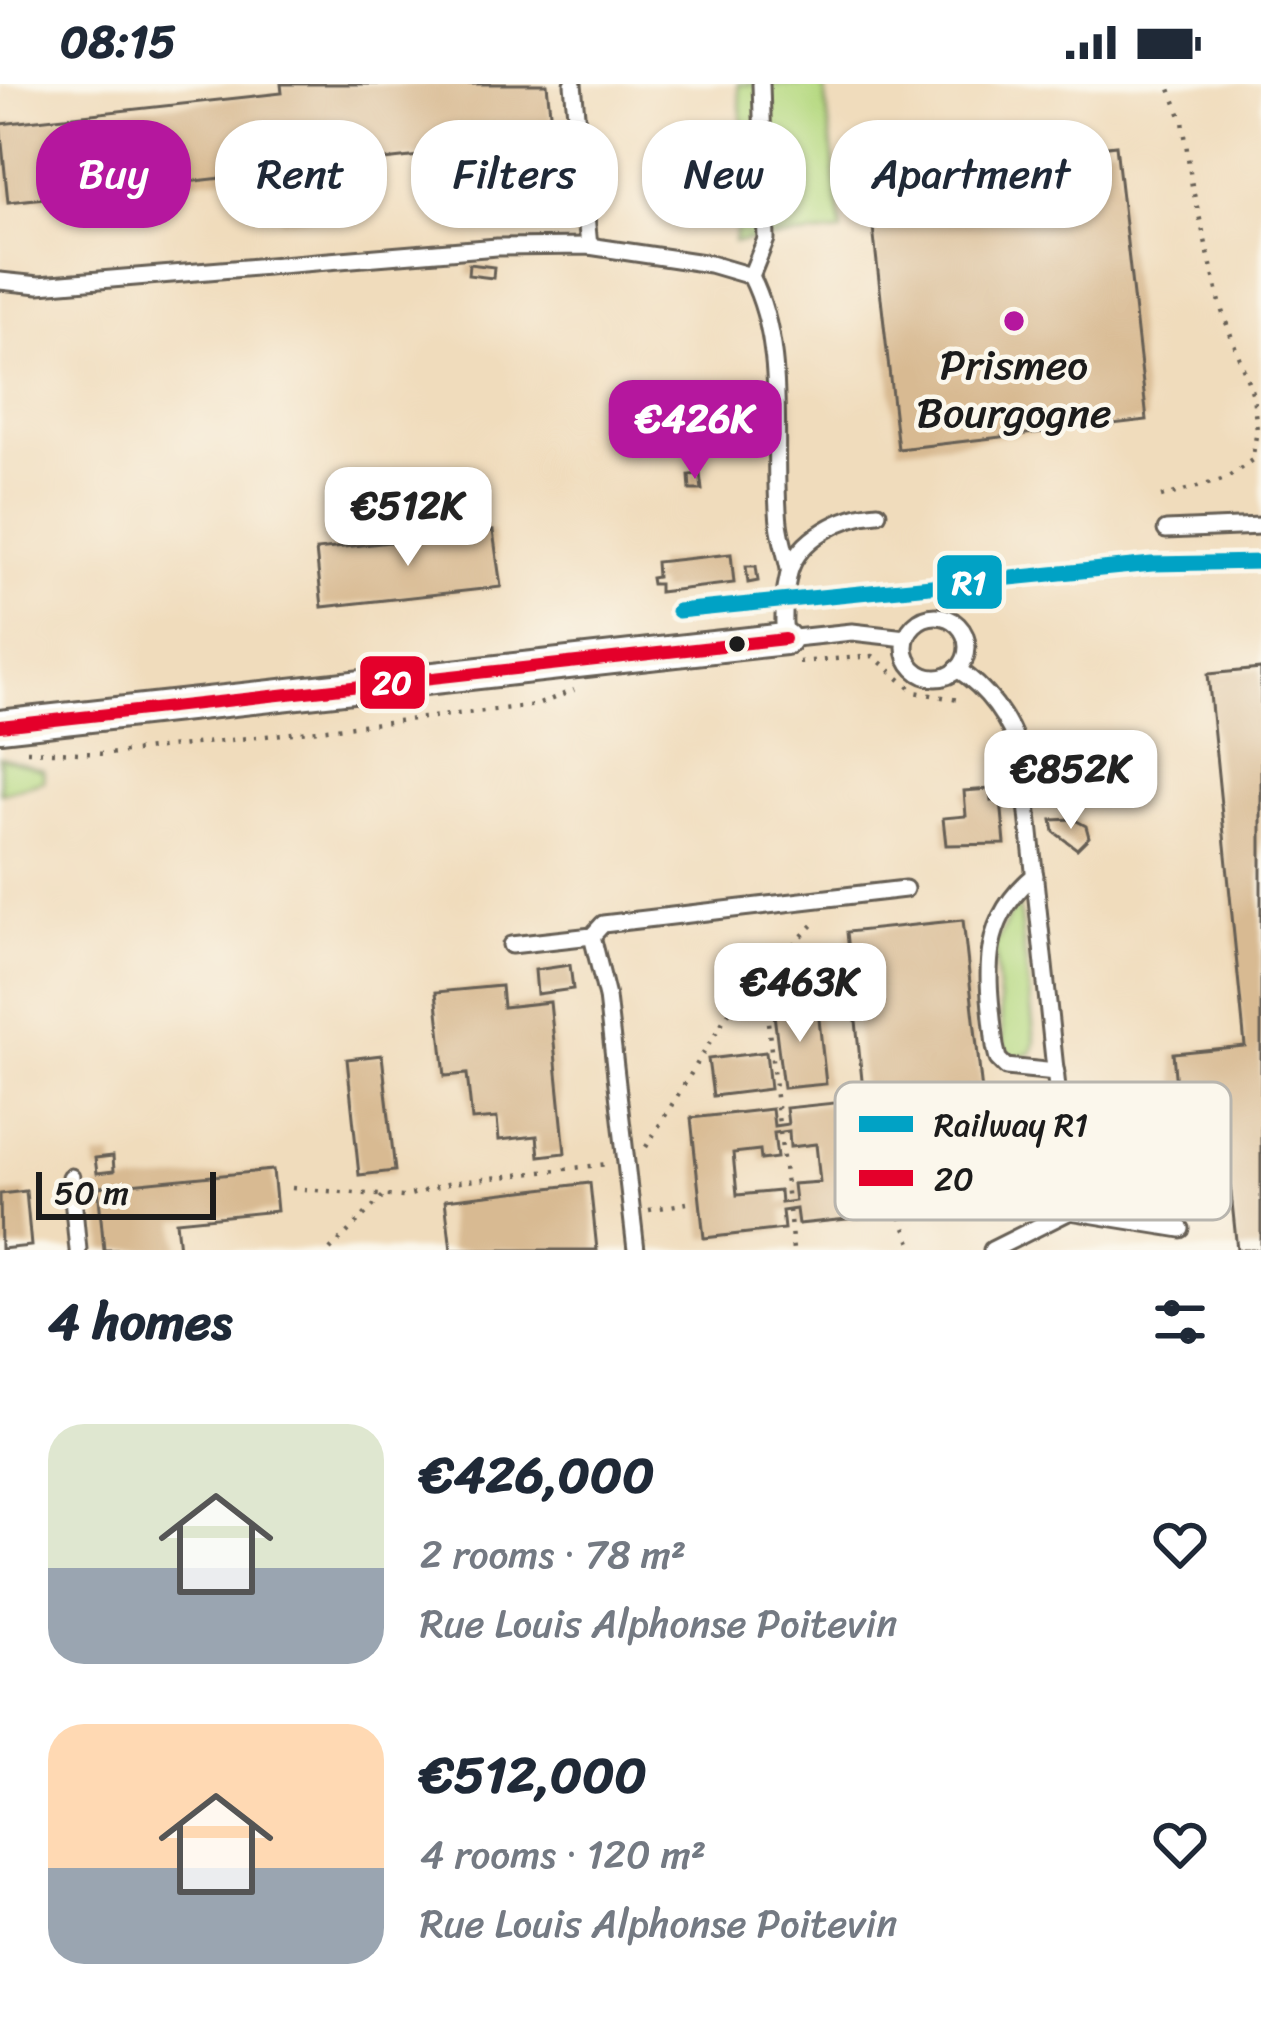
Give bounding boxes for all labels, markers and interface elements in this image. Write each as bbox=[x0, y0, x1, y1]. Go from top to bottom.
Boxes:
text: 08:15 bbox=[60, 2, 176, 82]
chip: Buy bbox=[36, 120, 191, 228]
chip: Rent bbox=[215, 120, 387, 228]
chip: Filters bbox=[411, 120, 618, 228]
chip: New bbox=[642, 120, 806, 228]
chip: Apartment bbox=[830, 120, 1112, 228]
marker: Prismeo Bourgogne bbox=[1001, 308, 1027, 334]
place label: Prismeo Bourgogne bbox=[916, 328, 1112, 450]
pin: €426K bbox=[611, 380, 779, 482]
text: €426K bbox=[636, 384, 754, 453]
pin: €512K bbox=[324, 467, 492, 569]
text: €512K bbox=[352, 471, 464, 540]
line badge: R1 bbox=[935, 553, 1004, 611]
text: R1 bbox=[951, 554, 986, 612]
unlabelled marker bbox=[726, 633, 748, 655]
line badge: 20 bbox=[358, 654, 427, 711]
text: 20 bbox=[372, 654, 412, 712]
pin: €852K bbox=[987, 730, 1155, 832]
text: €852K bbox=[1011, 734, 1131, 803]
pin: €463K bbox=[716, 943, 884, 1045]
text: €463K bbox=[741, 947, 859, 1016]
legend bbox=[835, 1082, 1231, 1220]
text: Railway R1 bbox=[934, 1096, 1088, 1154]
text: 20 bbox=[934, 1150, 974, 1208]
text: 50 m bbox=[54, 1164, 129, 1222]
scale bar bbox=[36, 1166, 216, 1219]
text: 4 homes bbox=[48, 1277, 232, 1367]
icon: filters bbox=[1147, 1289, 1213, 1355]
text: €426,000 bbox=[420, 1430, 655, 1520]
icon: home bbox=[144, 1472, 288, 1616]
icon: heart bbox=[1147, 1511, 1213, 1577]
text: 2 rooms · 78 m² bbox=[420, 1520, 686, 1589]
text: Rue Louis Alphonse Poitevin bbox=[420, 1589, 897, 1658]
text: €512,000 bbox=[420, 1730, 647, 1820]
icon: home bbox=[144, 1772, 288, 1916]
icon: heart bbox=[1147, 1811, 1213, 1877]
text: 4 rooms · 120 m² bbox=[420, 1820, 706, 1889]
text: Rue Louis Alphonse Poitevin bbox=[420, 1889, 897, 1958]

